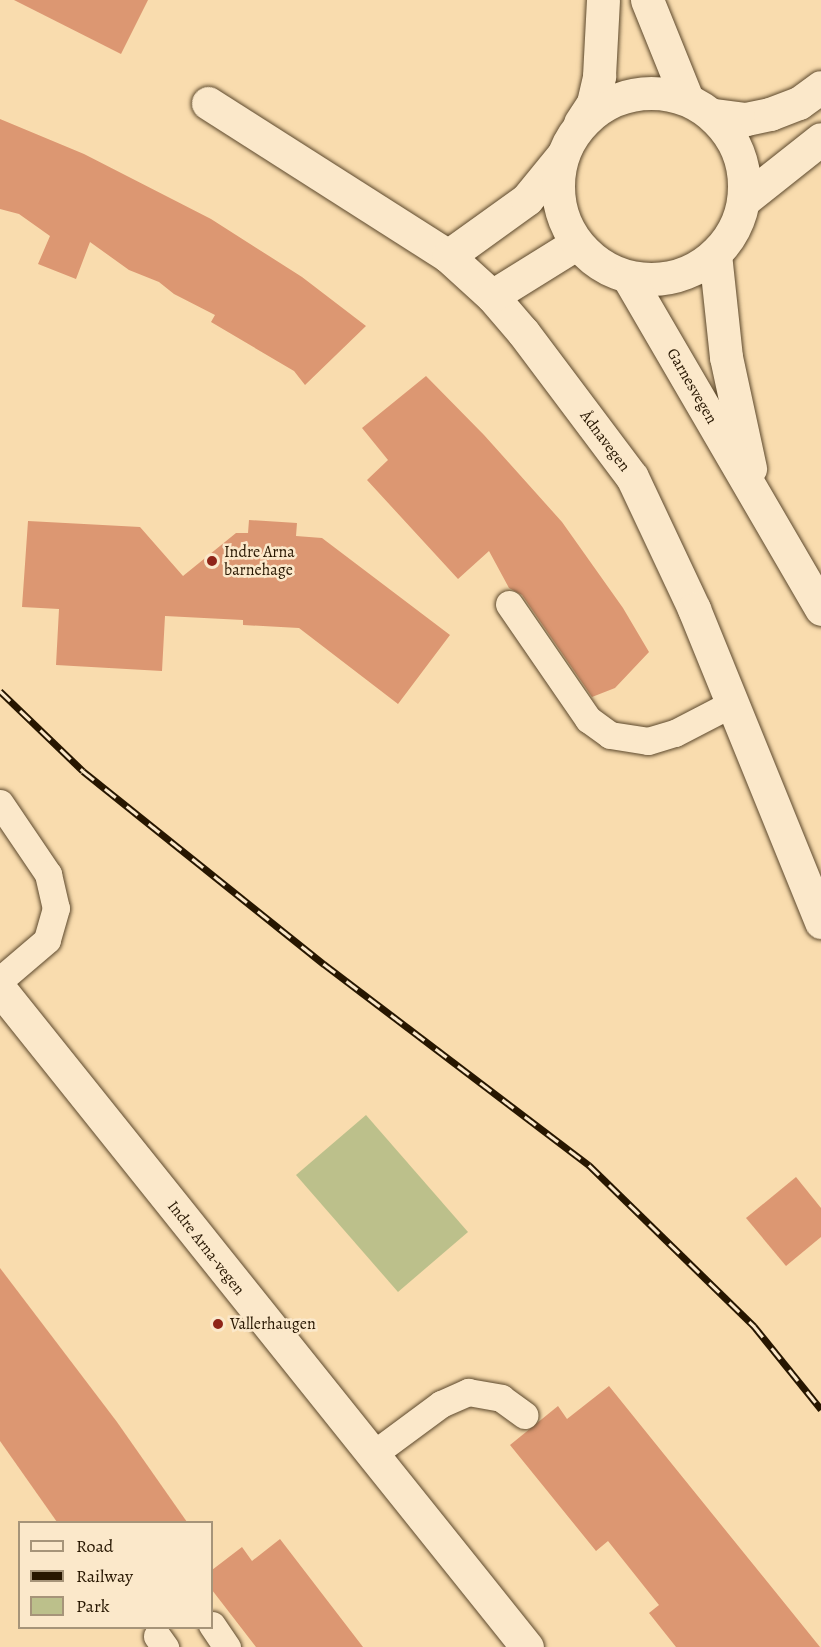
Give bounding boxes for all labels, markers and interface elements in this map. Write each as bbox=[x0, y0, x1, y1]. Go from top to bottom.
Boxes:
street label: Garnesvegen bbox=[663, 345, 721, 427]
street label: Ådnavegen bbox=[576, 407, 634, 475]
place label: Indre Arna barnehage bbox=[224, 542, 295, 580]
marker: Indre Arna barnehage bbox=[205, 554, 219, 568]
street label: Indre Arna-vegen bbox=[163, 1197, 249, 1299]
place label: Vallerhaugen bbox=[230, 1314, 316, 1334]
marker: Vallerhaugen bbox=[211, 1317, 225, 1331]
legend bbox=[18, 1521, 213, 1629]
text: Road bbox=[76, 1534, 113, 1558]
text: Railway bbox=[76, 1564, 133, 1588]
text: Park bbox=[76, 1594, 110, 1618]

